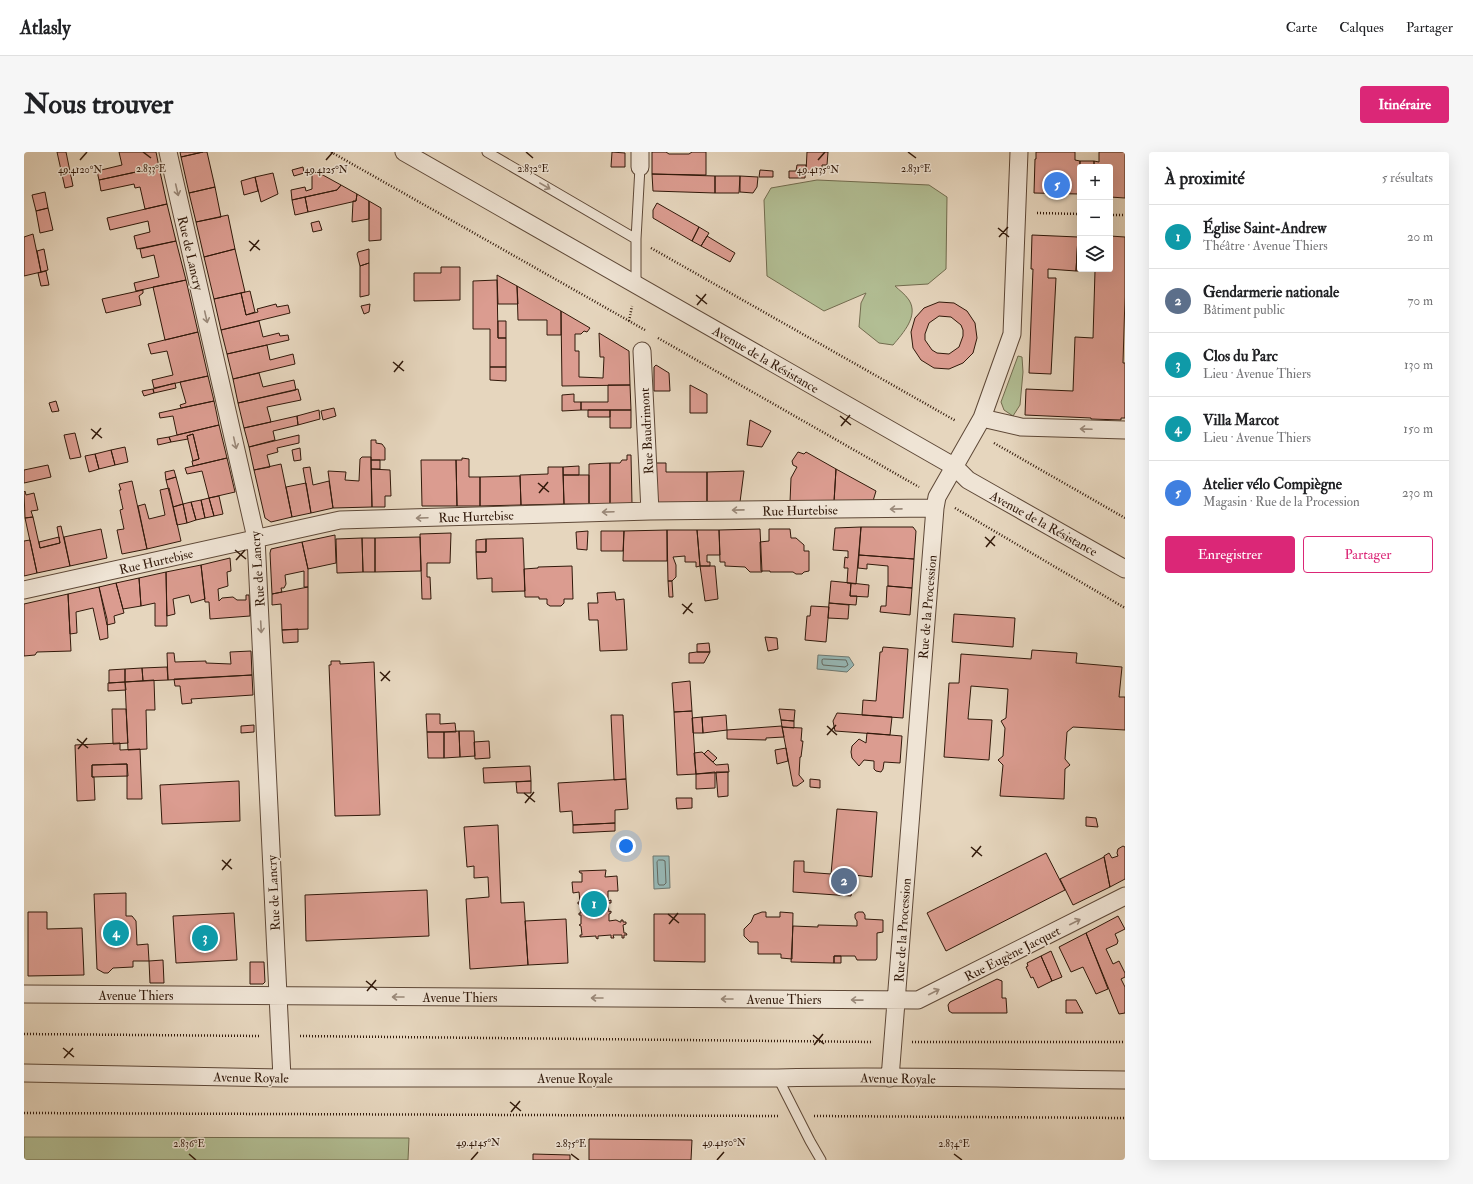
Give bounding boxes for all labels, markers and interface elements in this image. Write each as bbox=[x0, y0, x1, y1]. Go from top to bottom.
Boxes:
text: Atlasly bbox=[20, 16, 71, 40]
text: Carte bbox=[1286, 19, 1317, 36]
text: Calques bbox=[1339, 19, 1384, 36]
text: Partager bbox=[1406, 19, 1453, 36]
button: Itinéraire bbox=[1360, 86, 1449, 123]
text: Nous trouver bbox=[24, 87, 173, 122]
text: 2.833°E bbox=[136, 163, 166, 175]
text: 2.832°E bbox=[517, 163, 549, 175]
text: 2.831°E bbox=[901, 163, 931, 175]
text: 49.4120°N bbox=[58, 164, 102, 176]
text: 49.4125°N bbox=[304, 164, 348, 176]
text: 49.4135°N bbox=[797, 164, 839, 176]
map controls bbox=[1077, 164, 1113, 272]
button: + bbox=[1077, 164, 1113, 200]
text: À proximité bbox=[1165, 168, 1245, 189]
pin: 5 bbox=[1044, 170, 1070, 200]
text: 5 résultats bbox=[1382, 170, 1433, 186]
one-way arrow bbox=[539, 182, 551, 190]
one-way arrow bbox=[174, 183, 181, 196]
button: − bbox=[1077, 200, 1113, 236]
street label: Rue de Lancry bbox=[173, 214, 206, 292]
text: Église Saint-Andrew bbox=[1203, 219, 1327, 238]
text: 1 bbox=[1176, 229, 1180, 245]
text: 20 m bbox=[1407, 229, 1433, 245]
button: layers bbox=[1077, 236, 1113, 272]
text: Théâtre · Avenue Thiers bbox=[1203, 238, 1328, 254]
text: Gendarmerie nationale bbox=[1203, 283, 1339, 302]
text: 2 bbox=[1175, 293, 1181, 309]
text: 70 m bbox=[1408, 293, 1433, 309]
text: Bâtiment public bbox=[1203, 302, 1285, 318]
one-way arrow bbox=[203, 310, 211, 323]
street label: Avenue de la Résistance bbox=[709, 322, 822, 397]
text: Clos du Parc bbox=[1203, 347, 1278, 366]
text: 3 bbox=[1176, 357, 1181, 373]
text: 130 m bbox=[1404, 357, 1433, 373]
text: Lieu · Avenue Thiers bbox=[1203, 366, 1311, 382]
street label: Rue Baudrimont bbox=[637, 387, 657, 475]
text: Villa Marcot bbox=[1203, 411, 1279, 430]
text: 4 bbox=[1174, 421, 1182, 437]
text: 150 m bbox=[1403, 421, 1433, 437]
one-way arrow bbox=[1080, 425, 1093, 432]
text: Lieu · Avenue Thiers bbox=[1203, 430, 1311, 446]
one-way arrow bbox=[232, 437, 240, 450]
text: Atelier vélo Compiègne bbox=[1203, 475, 1342, 494]
text: 5 bbox=[1175, 485, 1181, 501]
text: 230 m bbox=[1402, 485, 1433, 501]
street label: Avenue de la Résistance bbox=[986, 487, 1100, 560]
text: Magasin · Rue de la Procession bbox=[1203, 494, 1360, 510]
street label: Rue Hurtebise bbox=[762, 502, 838, 520]
one-way arrow bbox=[890, 505, 903, 513]
one-way arrow bbox=[732, 506, 745, 514]
street label: Rue Hurtebise bbox=[438, 508, 515, 526]
one-way arrow bbox=[602, 509, 615, 516]
one-way arrow bbox=[416, 514, 429, 521]
street label: Rue de Lancry bbox=[247, 530, 270, 607]
button: Enregistrer bbox=[1165, 536, 1295, 573]
button: Partager bbox=[1303, 536, 1433, 573]
street label: Rue Hurtebise bbox=[118, 546, 195, 578]
street label: Rue de la Procession bbox=[915, 554, 941, 660]
one-way arrow bbox=[257, 620, 264, 633]
your location bbox=[616, 836, 636, 856]
street label: Rue de Lancry bbox=[264, 854, 285, 931]
pin: 2 bbox=[831, 866, 857, 896]
street label: Rue de la Procession bbox=[891, 877, 915, 983]
pin: 1 bbox=[581, 889, 607, 919]
one-way arrow bbox=[1069, 917, 1081, 925]
pin: 4 bbox=[103, 918, 129, 948]
pin: 3 bbox=[192, 923, 218, 953]
street label: Rue Eugène Jacquet bbox=[962, 923, 1063, 985]
street label: Avenue Thiers bbox=[98, 988, 174, 1004]
one-way arrow bbox=[927, 988, 939, 995]
street label: Avenue Thiers bbox=[422, 990, 498, 1006]
street label: Avenue Thiers bbox=[746, 992, 822, 1008]
one-way arrow bbox=[392, 993, 405, 1001]
one-way arrow bbox=[591, 994, 604, 1002]
one-way arrow bbox=[721, 995, 734, 1003]
one-way arrow bbox=[851, 996, 864, 1004]
street label: Avenue Royale bbox=[212, 1069, 289, 1088]
street label: Avenue Royale bbox=[859, 1070, 936, 1089]
street label: Avenue Royale bbox=[536, 1071, 613, 1088]
text: 49.4145°N bbox=[456, 1137, 500, 1149]
text: 49.4150°N bbox=[702, 1137, 746, 1149]
text: 2.836°E bbox=[173, 1138, 205, 1150]
text: 2.835°E bbox=[556, 1138, 586, 1150]
text: 2.834°E bbox=[938, 1138, 970, 1150]

